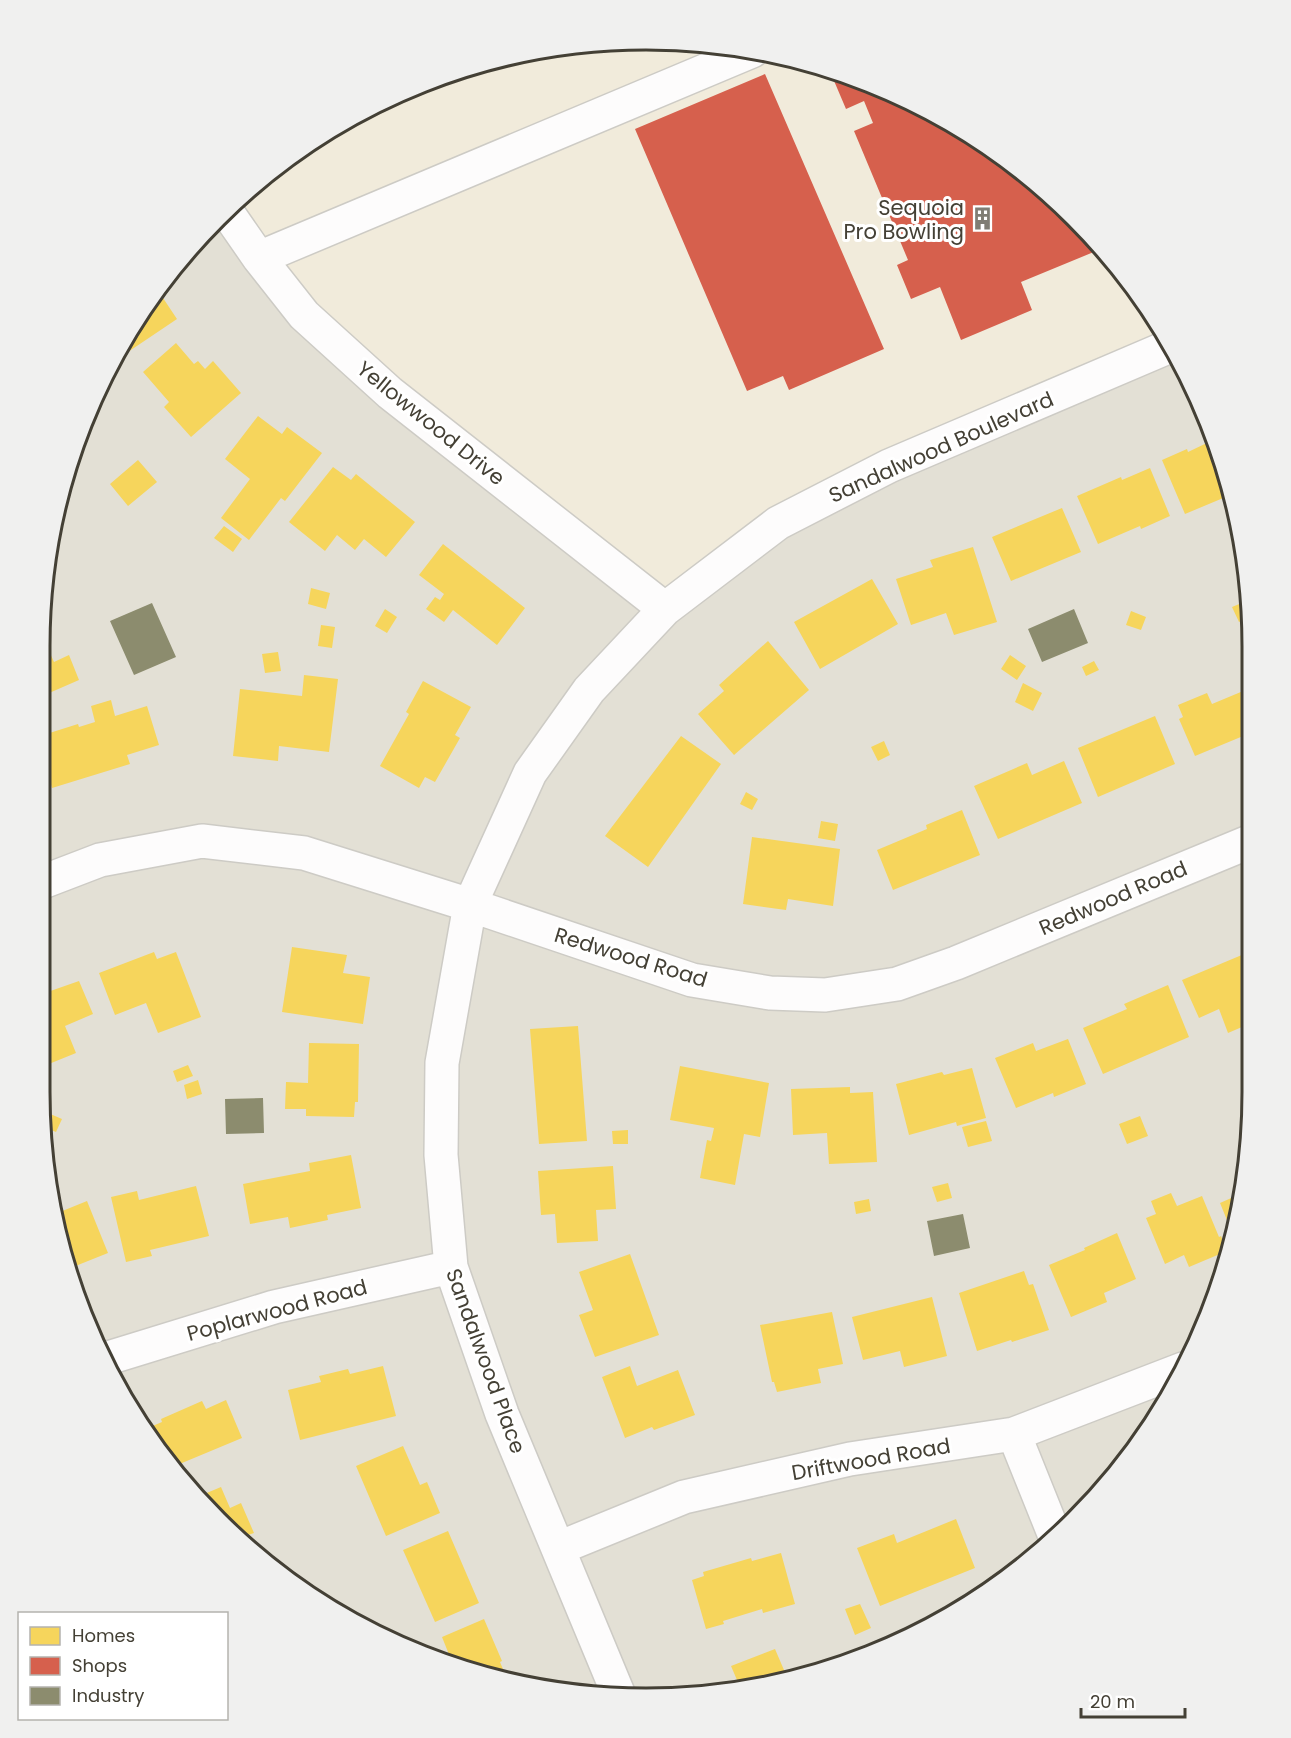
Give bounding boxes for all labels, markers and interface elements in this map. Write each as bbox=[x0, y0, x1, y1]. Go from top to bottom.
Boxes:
place label: Sequoia Pro Bowling bbox=[843, 193, 964, 246]
building icon: Sequoia Pro Bowling bbox=[969, 206, 995, 232]
street label: Yellowwood Drive bbox=[351, 354, 511, 492]
street label: Sandalwood Boulevard bbox=[824, 384, 1058, 510]
street label: Redwood Road bbox=[1034, 854, 1192, 942]
street label: Redwood Road bbox=[551, 920, 711, 994]
street label: Sandalwood Place bbox=[439, 1265, 533, 1457]
street label: Poplarwood Road bbox=[184, 1272, 370, 1348]
street label: Driftwood Road bbox=[789, 1431, 953, 1487]
legend bbox=[18, 1612, 228, 1720]
text: Homes bbox=[72, 1623, 135, 1648]
text: Shops bbox=[72, 1653, 127, 1678]
scale bar bbox=[1081, 1681, 1184, 1719]
text: Industry bbox=[72, 1683, 144, 1708]
text: 20 m bbox=[1090, 1689, 1135, 1714]

